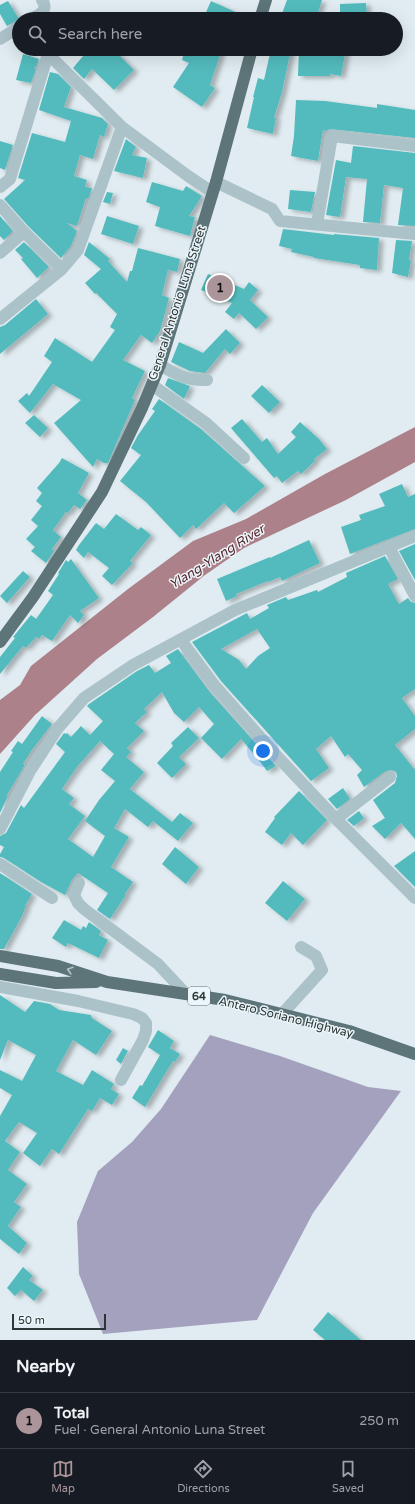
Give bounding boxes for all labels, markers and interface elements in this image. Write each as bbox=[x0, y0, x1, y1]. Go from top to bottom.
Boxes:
search box bbox=[12, 12, 403, 56]
icon: search bbox=[26, 23, 48, 45]
text: Search here bbox=[58, 25, 142, 43]
street label: General Antonio Luna Street bbox=[145, 224, 209, 382]
pin: 1 bbox=[207, 273, 233, 303]
water label: Ylang-Ylang River bbox=[166, 520, 269, 593]
your location bbox=[253, 741, 273, 761]
one-way arrow bbox=[67, 966, 74, 975]
road number: 64 bbox=[188, 987, 210, 1005]
street label: Antero Soriano Highway bbox=[217, 994, 355, 1041]
scale bar bbox=[12, 1312, 106, 1331]
text: 50 m bbox=[18, 1314, 45, 1327]
text: Nearby bbox=[16, 1356, 75, 1377]
text: Total bbox=[54, 1404, 89, 1422]
text: 1 bbox=[25, 1413, 33, 1429]
text: 250 m bbox=[359, 1413, 399, 1429]
text: Fuel · General Antonio Luna Street bbox=[54, 1422, 265, 1438]
tab: Map bbox=[51, 1458, 75, 1495]
tab: Directions bbox=[177, 1458, 230, 1495]
tab: Saved bbox=[332, 1458, 364, 1495]

